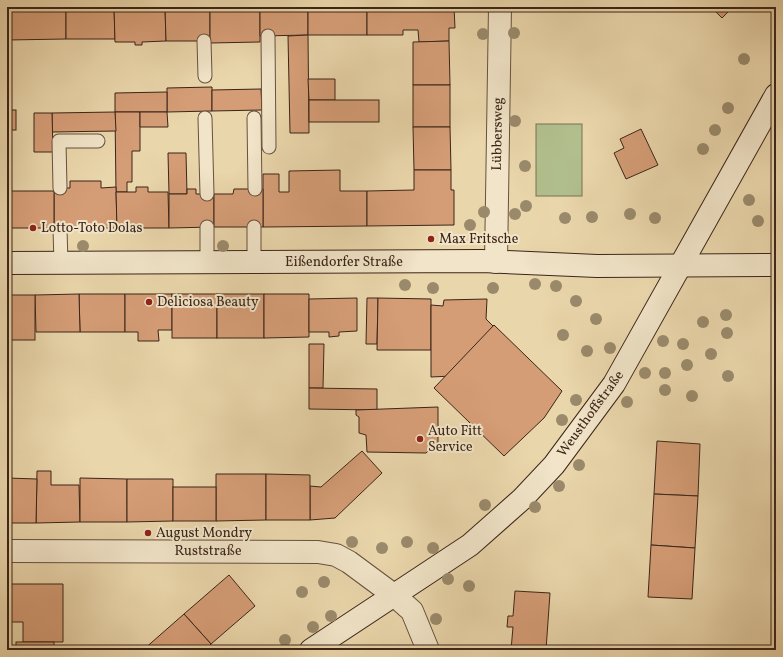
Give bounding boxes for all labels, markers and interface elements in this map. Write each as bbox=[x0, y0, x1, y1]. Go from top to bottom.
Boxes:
street label: Lübbersweg bbox=[488, 97, 508, 171]
place label: Lotto-Toto Dolas bbox=[41, 219, 142, 238]
marker: Lotto-Toto Dolas bbox=[28, 223, 38, 233]
place label: Max Fritsche bbox=[439, 230, 519, 249]
marker: Max Fritsche bbox=[426, 234, 436, 244]
street label: Eißendorfer Straße bbox=[285, 253, 403, 272]
place label: Deliciosa Beauty bbox=[157, 293, 259, 312]
marker: Deliciosa Beauty bbox=[144, 297, 154, 307]
street label: Weusthoffstraße bbox=[553, 367, 629, 461]
place label: Auto Fitt Service bbox=[428, 422, 482, 457]
marker: Auto Fitt Service bbox=[415, 434, 425, 444]
place label: August Mondry bbox=[156, 524, 253, 543]
marker: August Mondry bbox=[143, 528, 153, 538]
street label: Ruststraße bbox=[174, 542, 242, 561]

